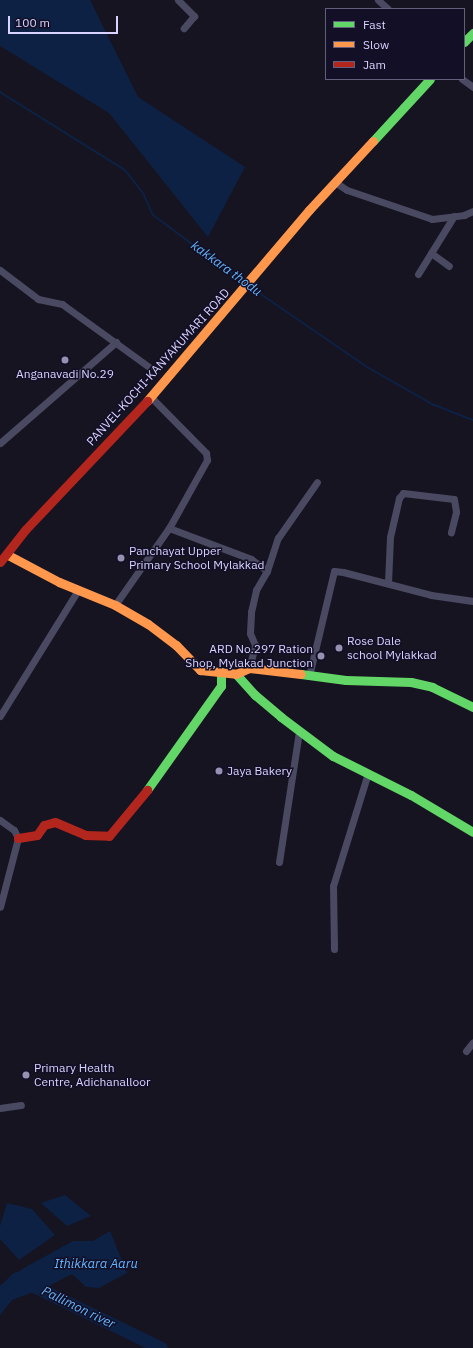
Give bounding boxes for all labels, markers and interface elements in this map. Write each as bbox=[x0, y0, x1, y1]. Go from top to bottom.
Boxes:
scale bar bbox=[10, 8, 120, 34]
legend bbox=[325, 8, 465, 80]
text: 100 m bbox=[15, 15, 50, 30]
text: Fast bbox=[363, 17, 386, 32]
text: Slow bbox=[363, 37, 389, 52]
text: Jam bbox=[363, 57, 386, 72]
water label: kakkara thodu bbox=[188, 238, 264, 300]
street label: PANVEL-KOCHI-KANYAKUMARI ROAD bbox=[84, 285, 232, 449]
marker: Anganavadi No.29 bbox=[60, 355, 70, 365]
place label: Anganavadi No.29 bbox=[16, 367, 114, 381]
place label: Panchayat Upper Primary School Mylakkad bbox=[129, 544, 265, 572]
marker: Panchayat Upper Primary School Mylakkad bbox=[116, 553, 126, 563]
place label: Rose Dale school Mylakkad bbox=[347, 634, 437, 662]
place label: ARD No.297 Ration Shop, Mylakad Junction bbox=[185, 642, 313, 670]
marker: Rose Dale school Mylakkad bbox=[334, 643, 344, 653]
marker: ARD No.297 Ration Shop, Mylakad Junction bbox=[316, 651, 326, 661]
place label: Jaya Bakery bbox=[227, 764, 292, 778]
marker: Jaya Bakery bbox=[214, 766, 224, 776]
place label: Primary Health Centre, Adichanalloor bbox=[34, 1061, 150, 1089]
marker: Primary Health Centre, Adichanalloor bbox=[21, 1070, 31, 1080]
water label: Ithikkara Aaru bbox=[54, 1256, 138, 1272]
water label: Pallimon river bbox=[39, 1284, 117, 1332]

